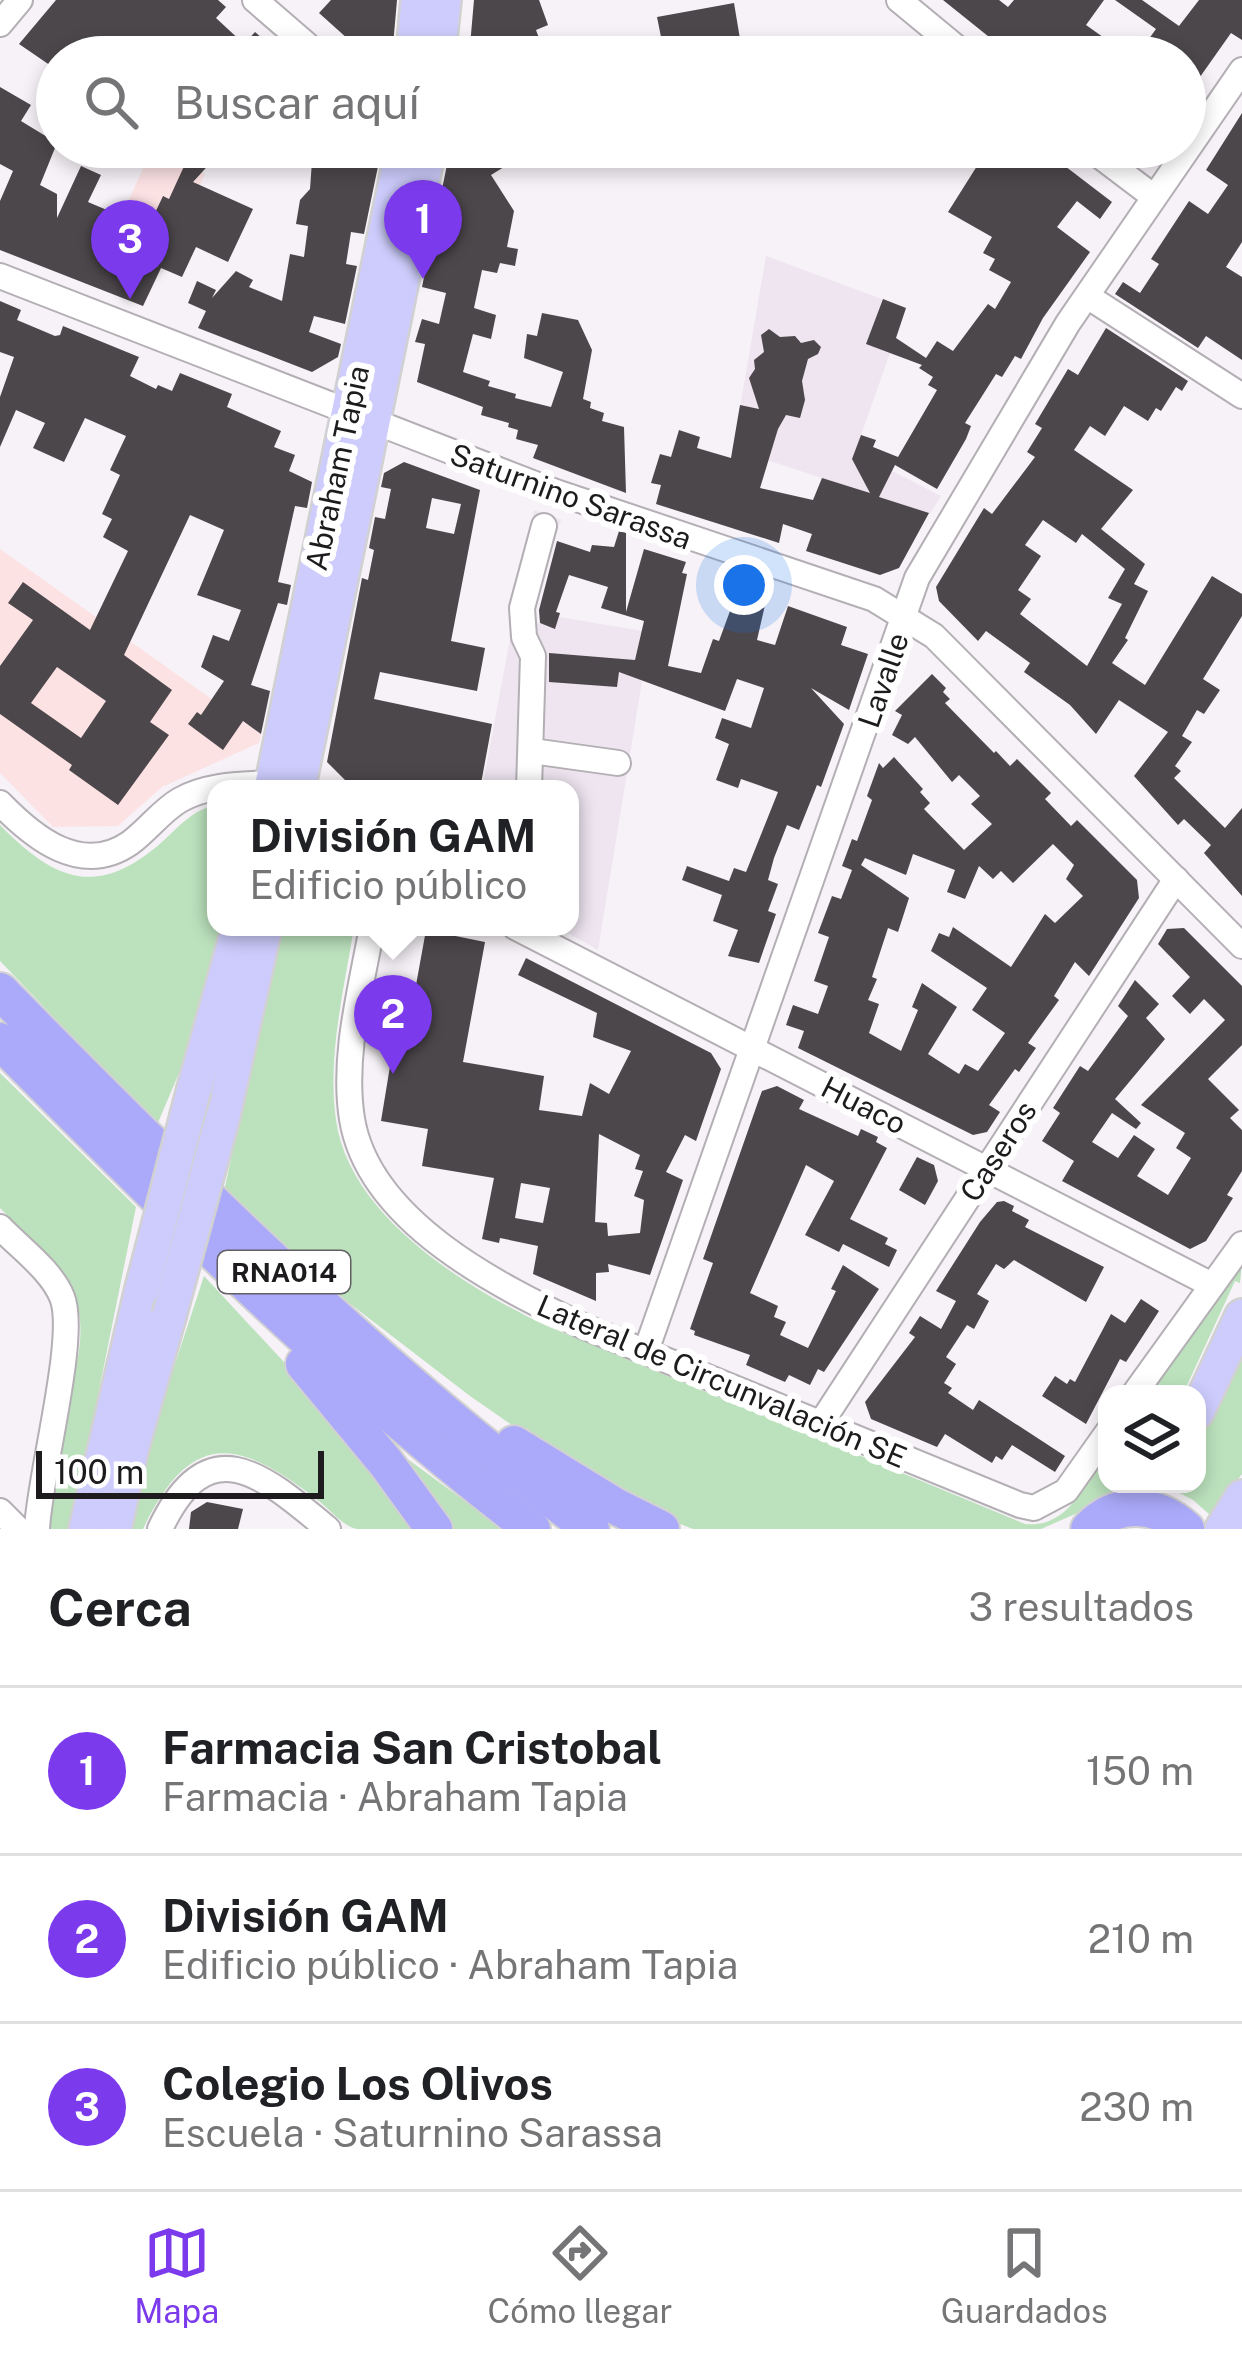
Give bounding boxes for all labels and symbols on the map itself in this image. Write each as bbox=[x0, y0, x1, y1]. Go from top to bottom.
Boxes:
pin: 1 bbox=[384, 180, 462, 279]
pin: 3 bbox=[91, 200, 169, 299]
street label: Abraham Tapia bbox=[298, 362, 376, 574]
street label: Saturnino Sarassa bbox=[445, 436, 697, 556]
your location bbox=[714, 555, 774, 615]
street label: Lavalle bbox=[850, 628, 916, 732]
pin: 2 bbox=[354, 975, 432, 1074]
street label: Huaco bbox=[816, 1068, 912, 1142]
street label: Caseros bbox=[952, 1094, 1044, 1208]
road number: RNA014 bbox=[218, 1251, 350, 1293]
street label: Lateral de Circunvalación SE bbox=[532, 1287, 912, 1475]
scale bar bbox=[36, 1445, 324, 1498]

